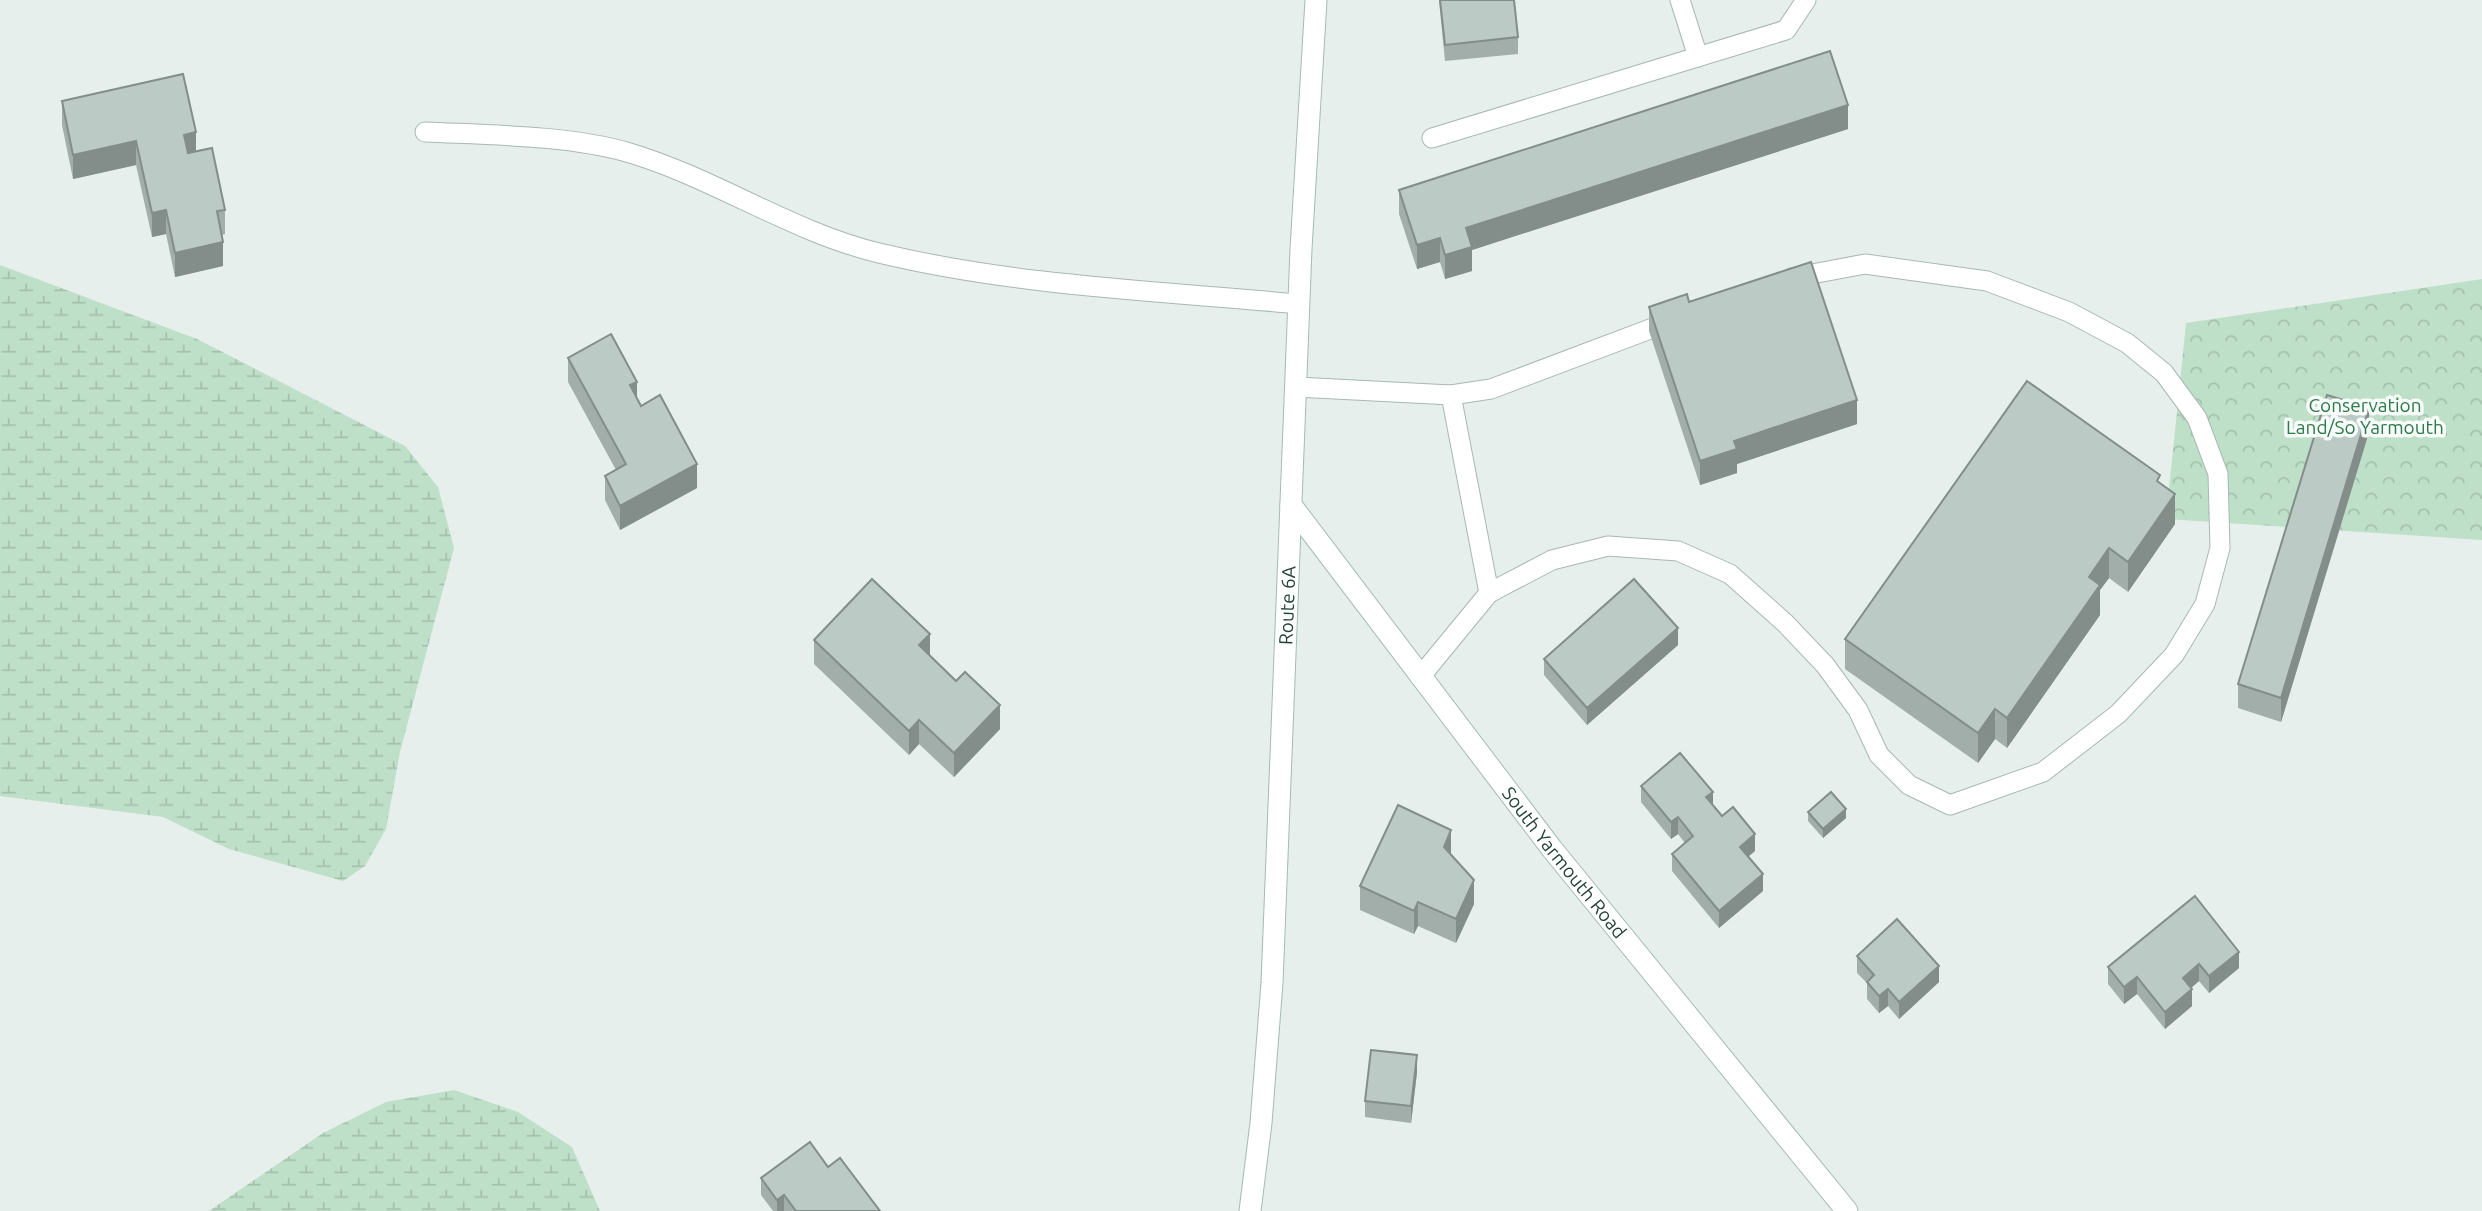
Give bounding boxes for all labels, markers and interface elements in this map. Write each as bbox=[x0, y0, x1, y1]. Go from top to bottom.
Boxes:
park label: Conservation Land/So Yarmouth bbox=[2286, 394, 2444, 438]
street label: Route 6A bbox=[1274, 565, 1299, 645]
street label: South Yarmouth Road bbox=[1498, 782, 1631, 942]

